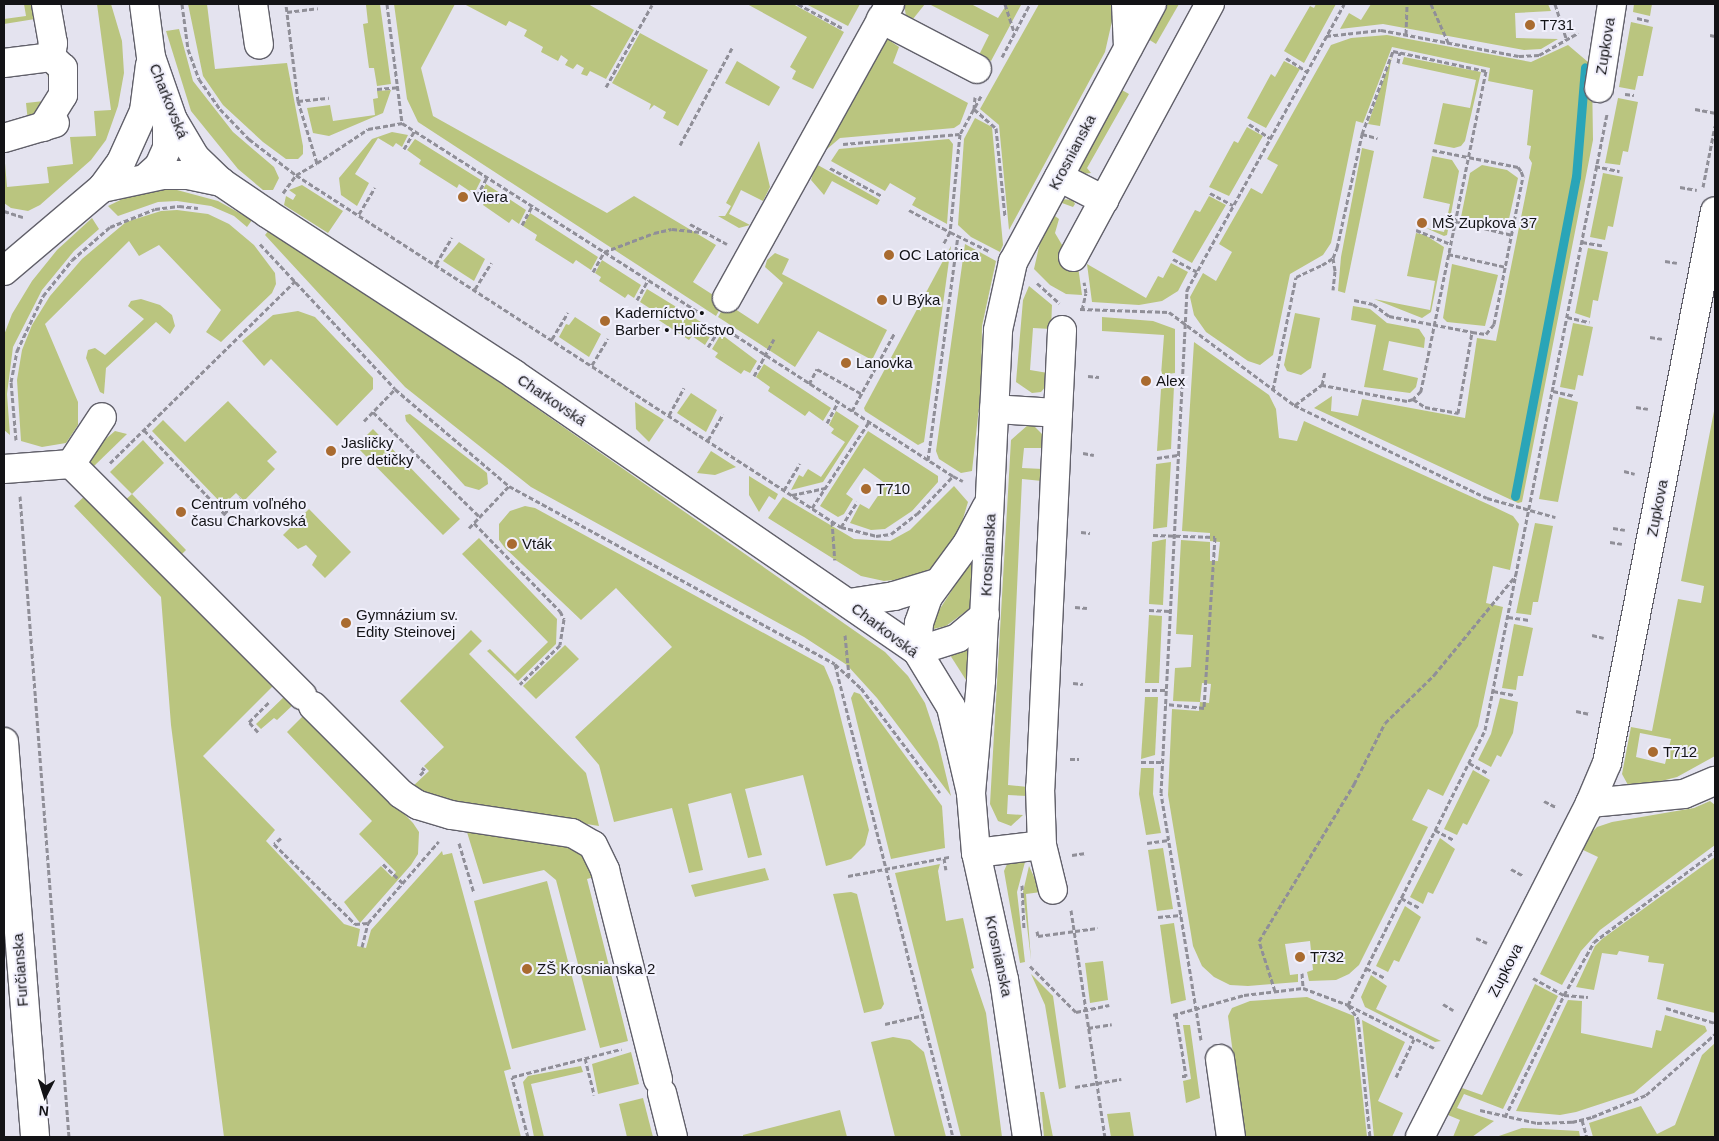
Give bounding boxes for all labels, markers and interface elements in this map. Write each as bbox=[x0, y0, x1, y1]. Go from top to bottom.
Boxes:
place label: T731 bbox=[1540, 16, 1574, 34]
street label: Zupkova bbox=[1592, 16, 1618, 76]
marker: T731 bbox=[1524, 19, 1536, 31]
street label: Charkovská bbox=[146, 61, 192, 141]
street label: Krosnianska bbox=[1045, 111, 1099, 193]
place label: Viera bbox=[473, 188, 508, 206]
marker: Viera bbox=[457, 191, 469, 203]
place label: MŠ Zupkova 37 bbox=[1432, 214, 1537, 232]
marker: MŠ Zupkova 37 bbox=[1416, 217, 1428, 229]
place label: OC Latorica bbox=[899, 246, 979, 264]
marker: OC Latorica bbox=[883, 249, 895, 261]
place label: U Býka bbox=[892, 291, 940, 309]
marker: U Býka bbox=[876, 294, 888, 306]
place label: Kaderníctvo • Barber • Holičstvo bbox=[615, 303, 734, 338]
marker: Kaderníctvo • Barber • Holičstvo bbox=[599, 315, 611, 327]
place label: Lanovka bbox=[856, 354, 913, 372]
marker: Lanovka bbox=[840, 357, 852, 369]
street label: Charkovská bbox=[514, 370, 590, 430]
place label: Alex bbox=[1156, 372, 1185, 390]
marker: Alex bbox=[1140, 375, 1152, 387]
place label: Jasličky pre detičky bbox=[341, 433, 414, 468]
marker: Jasličky pre detičky bbox=[325, 445, 337, 457]
street label: Zupkova bbox=[1643, 478, 1671, 538]
place label: T710 bbox=[876, 480, 910, 498]
marker: T710 bbox=[860, 483, 872, 495]
place label: Centrum voľného času Charkovská bbox=[191, 494, 306, 529]
marker: Centrum voľného času Charkovská bbox=[175, 506, 187, 518]
street label: Krosnianska bbox=[977, 513, 999, 597]
place label: Vták bbox=[522, 535, 552, 553]
marker: Vták bbox=[506, 538, 518, 550]
street label: Charkovská bbox=[848, 599, 922, 661]
place label: Gymnázium sv. Edity Steinovej bbox=[356, 605, 458, 640]
marker: Gymnázium sv. Edity Steinovej bbox=[340, 617, 352, 629]
place label: T712 bbox=[1663, 743, 1697, 761]
marker: T712 bbox=[1647, 746, 1659, 758]
street label: Krosnianska bbox=[982, 914, 1016, 998]
street label: Furčianska bbox=[8, 933, 32, 1007]
street label: Zupkova bbox=[1484, 940, 1526, 1000]
place label: T732 bbox=[1310, 948, 1344, 966]
marker: T732 bbox=[1294, 951, 1306, 963]
place label: ZŠ Krosnianska 2 bbox=[537, 960, 655, 978]
marker: ZŠ Krosnianska 2 bbox=[521, 963, 533, 975]
north arrow bbox=[20, 1071, 70, 1121]
text: N bbox=[38, 1103, 49, 1119]

